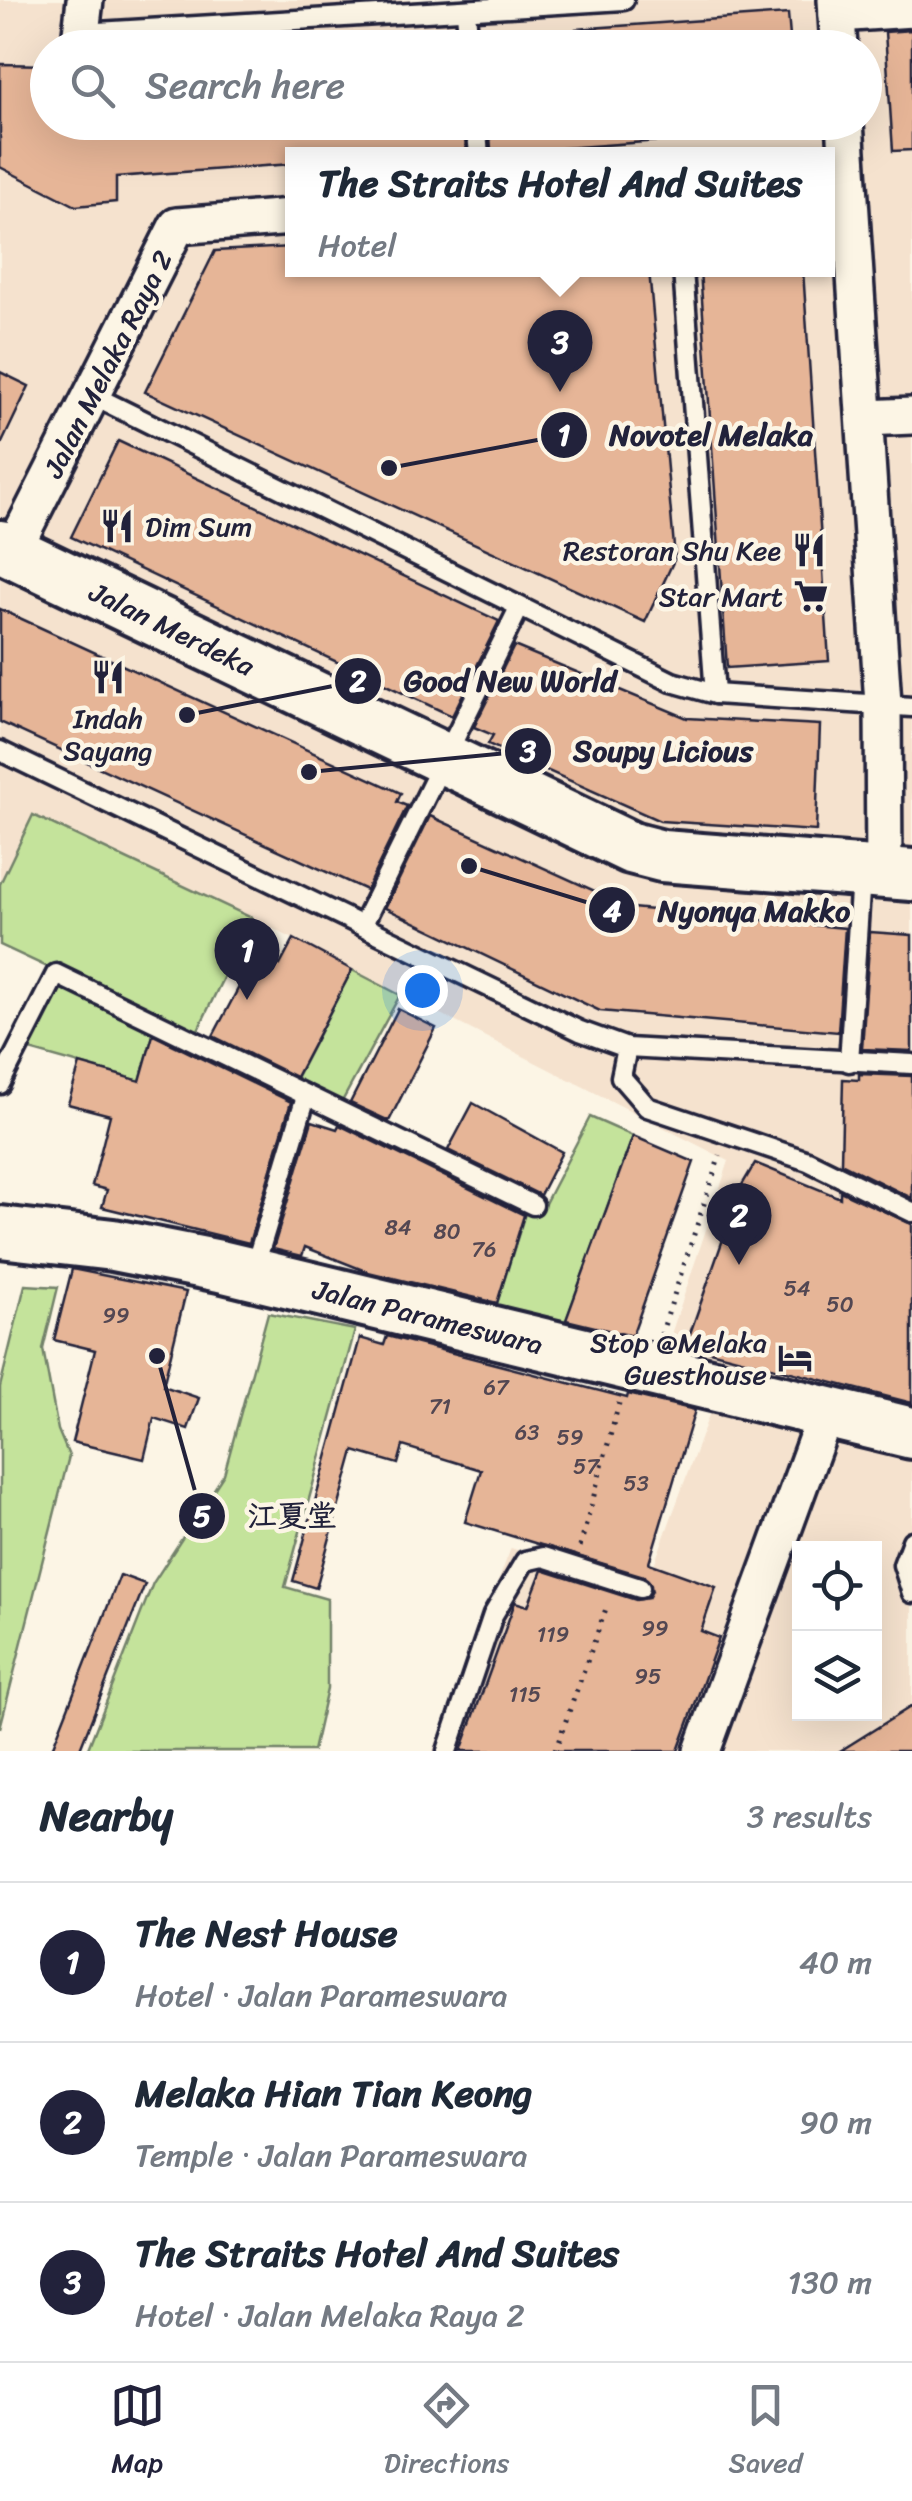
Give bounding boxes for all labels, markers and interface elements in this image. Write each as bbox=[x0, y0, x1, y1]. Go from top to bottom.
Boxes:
search box bbox=[30, 30, 882, 140]
text: Search here bbox=[145, 52, 345, 119]
icon: search bbox=[65, 58, 120, 113]
popup bbox=[285, 147, 835, 277]
text: The Straits Hotel And Suites bbox=[318, 150, 802, 217]
text: Hotel bbox=[318, 217, 396, 274]
street label: Jalan Melaka Raya 2 bbox=[29, 241, 187, 488]
pin: 3 bbox=[528, 310, 592, 392]
callout: Novotel Melaka bbox=[539, 405, 833, 465]
text: 1 bbox=[558, 408, 571, 462]
text: Novotel Melaka bbox=[608, 408, 814, 462]
place label: Dim Sum bbox=[145, 502, 252, 551]
restaurant icon: Dim Sum bbox=[98, 507, 136, 545]
place label: Restoran Shu Kee bbox=[563, 526, 781, 575]
restaurant icon: Restoran Shu Kee bbox=[790, 531, 828, 569]
street label: Jalan Merdeka bbox=[80, 567, 264, 691]
place label: Star Mart bbox=[659, 572, 783, 621]
supermarket icon: Star Mart bbox=[792, 577, 830, 615]
callout: Good New World bbox=[333, 651, 636, 711]
text: 2 bbox=[349, 654, 367, 708]
text: Good New World bbox=[404, 654, 619, 708]
restaurant icon: Indah Sayang bbox=[89, 658, 127, 696]
place label: Indah Sayang bbox=[63, 694, 153, 775]
callout: Soupy Licious bbox=[503, 721, 772, 781]
text: 3 bbox=[519, 724, 537, 778]
text: Soupy Licious bbox=[572, 724, 754, 778]
callout: Nyonya Makko bbox=[587, 880, 870, 940]
text: 4 bbox=[603, 884, 622, 938]
text: Nyonya Makko bbox=[657, 884, 851, 938]
pin: 1 bbox=[214, 918, 280, 1000]
your location bbox=[397, 965, 448, 1016]
pin: 2 bbox=[706, 1182, 772, 1265]
house number: 84 bbox=[384, 1208, 412, 1247]
house number: 80 bbox=[433, 1212, 461, 1251]
house number: 76 bbox=[471, 1230, 497, 1269]
street label: Jalan Parameswara bbox=[307, 1265, 548, 1369]
house number: 54 bbox=[783, 1269, 811, 1308]
house number: 50 bbox=[826, 1285, 854, 1324]
house number: 99 bbox=[102, 1296, 130, 1335]
place label: Stop @Melaka Guesthouse bbox=[590, 1318, 767, 1399]
hotel icon: Stop @Melaka Guesthouse bbox=[776, 1339, 814, 1377]
house number: 67 bbox=[483, 1368, 510, 1407]
house number: 71 bbox=[429, 1387, 451, 1426]
house number: 63 bbox=[515, 1413, 539, 1452]
house number: 59 bbox=[557, 1418, 583, 1457]
house number: 57 bbox=[573, 1447, 600, 1486]
house number: 53 bbox=[623, 1464, 649, 1503]
callout: 江夏堂 bbox=[177, 1486, 357, 1546]
text: 5 bbox=[193, 1489, 211, 1543]
text: 江夏堂 bbox=[247, 1489, 337, 1543]
map controls bbox=[792, 1541, 882, 1721]
button: locate bbox=[792, 1541, 882, 1631]
house number: 99 bbox=[641, 1609, 669, 1648]
house number: 119 bbox=[537, 1615, 569, 1654]
button: layers bbox=[792, 1631, 882, 1721]
house number: 95 bbox=[635, 1657, 661, 1696]
house number: 115 bbox=[509, 1675, 541, 1714]
text: Nearby bbox=[40, 1779, 173, 1853]
text: 3 results bbox=[747, 1788, 872, 1845]
text: The Nest House bbox=[135, 1900, 397, 1967]
text: 1 bbox=[66, 1934, 79, 1991]
text: 40 m bbox=[799, 1934, 872, 1991]
text: Hotel · Jalan Parameswara bbox=[135, 1967, 508, 2024]
text: Melaka Hian Tian Keong bbox=[135, 2060, 533, 2127]
text: 2 bbox=[63, 2094, 82, 2151]
text: 90 m bbox=[799, 2094, 872, 2151]
text: Temple · Jalan Parameswara bbox=[135, 2127, 528, 2184]
text: The Straits Hotel And Suites bbox=[135, 2220, 619, 2287]
text: 3 bbox=[64, 2254, 81, 2311]
text: 130 m bbox=[788, 2254, 872, 2311]
text: Hotel · Jalan Melaka Raya 2 bbox=[135, 2287, 525, 2344]
tab: Map bbox=[110, 2378, 165, 2487]
tab: Directions bbox=[384, 2378, 509, 2487]
tab: Saved bbox=[729, 2378, 802, 2487]

